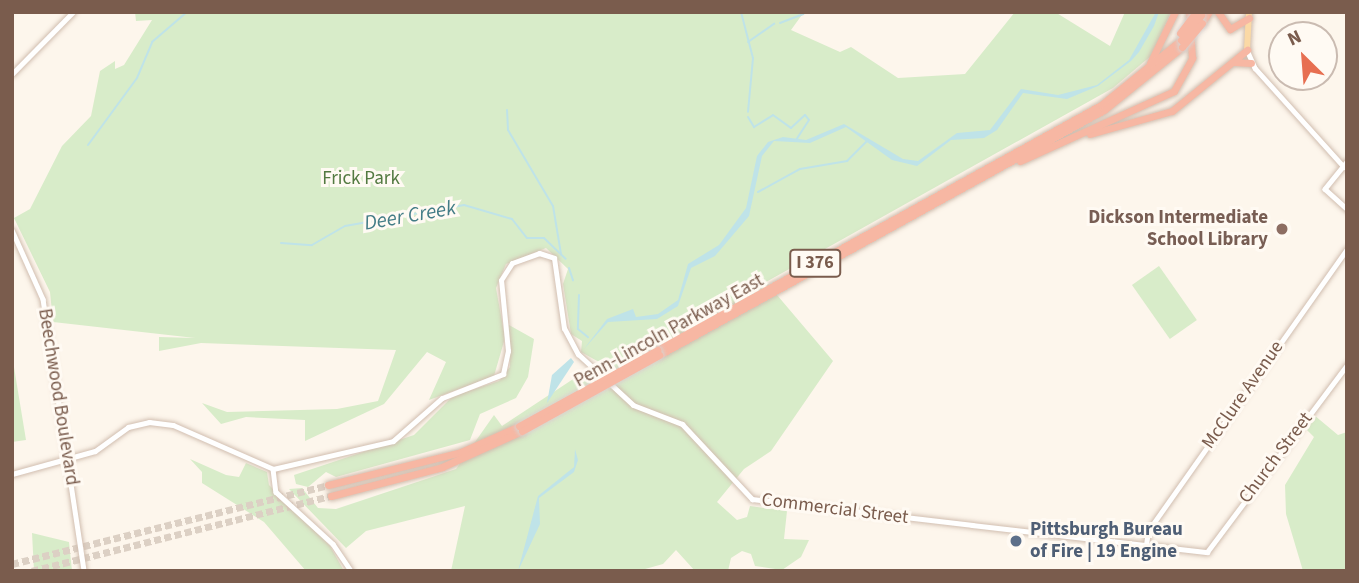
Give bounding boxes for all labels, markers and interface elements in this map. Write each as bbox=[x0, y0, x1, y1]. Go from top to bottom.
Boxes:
north arrow bbox=[1268, 21, 1338, 91]
text: N bbox=[1283, 23, 1306, 53]
park label: Frick Park bbox=[322, 168, 400, 190]
water label: Deer Creek bbox=[362, 195, 458, 235]
place label: Dickson Intermediate School Library bbox=[1088, 207, 1268, 251]
marker: Dickson Intermediate School Library bbox=[1274, 221, 1290, 237]
road number: I 376 bbox=[789, 248, 841, 278]
street label: Penn-Lincoln Parkway East bbox=[570, 269, 768, 393]
street label: Beechwood Boulevard bbox=[33, 307, 83, 487]
street label: McClure Avenue bbox=[1197, 337, 1289, 453]
street label: Church Street bbox=[1234, 408, 1318, 508]
street label: Commercial Street bbox=[760, 489, 910, 529]
place label: Pittsburgh Bureau of Fire | 19 Engine bbox=[1030, 519, 1183, 563]
marker: Pittsburgh Bureau of Fire | 19 Engine bbox=[1008, 533, 1024, 549]

